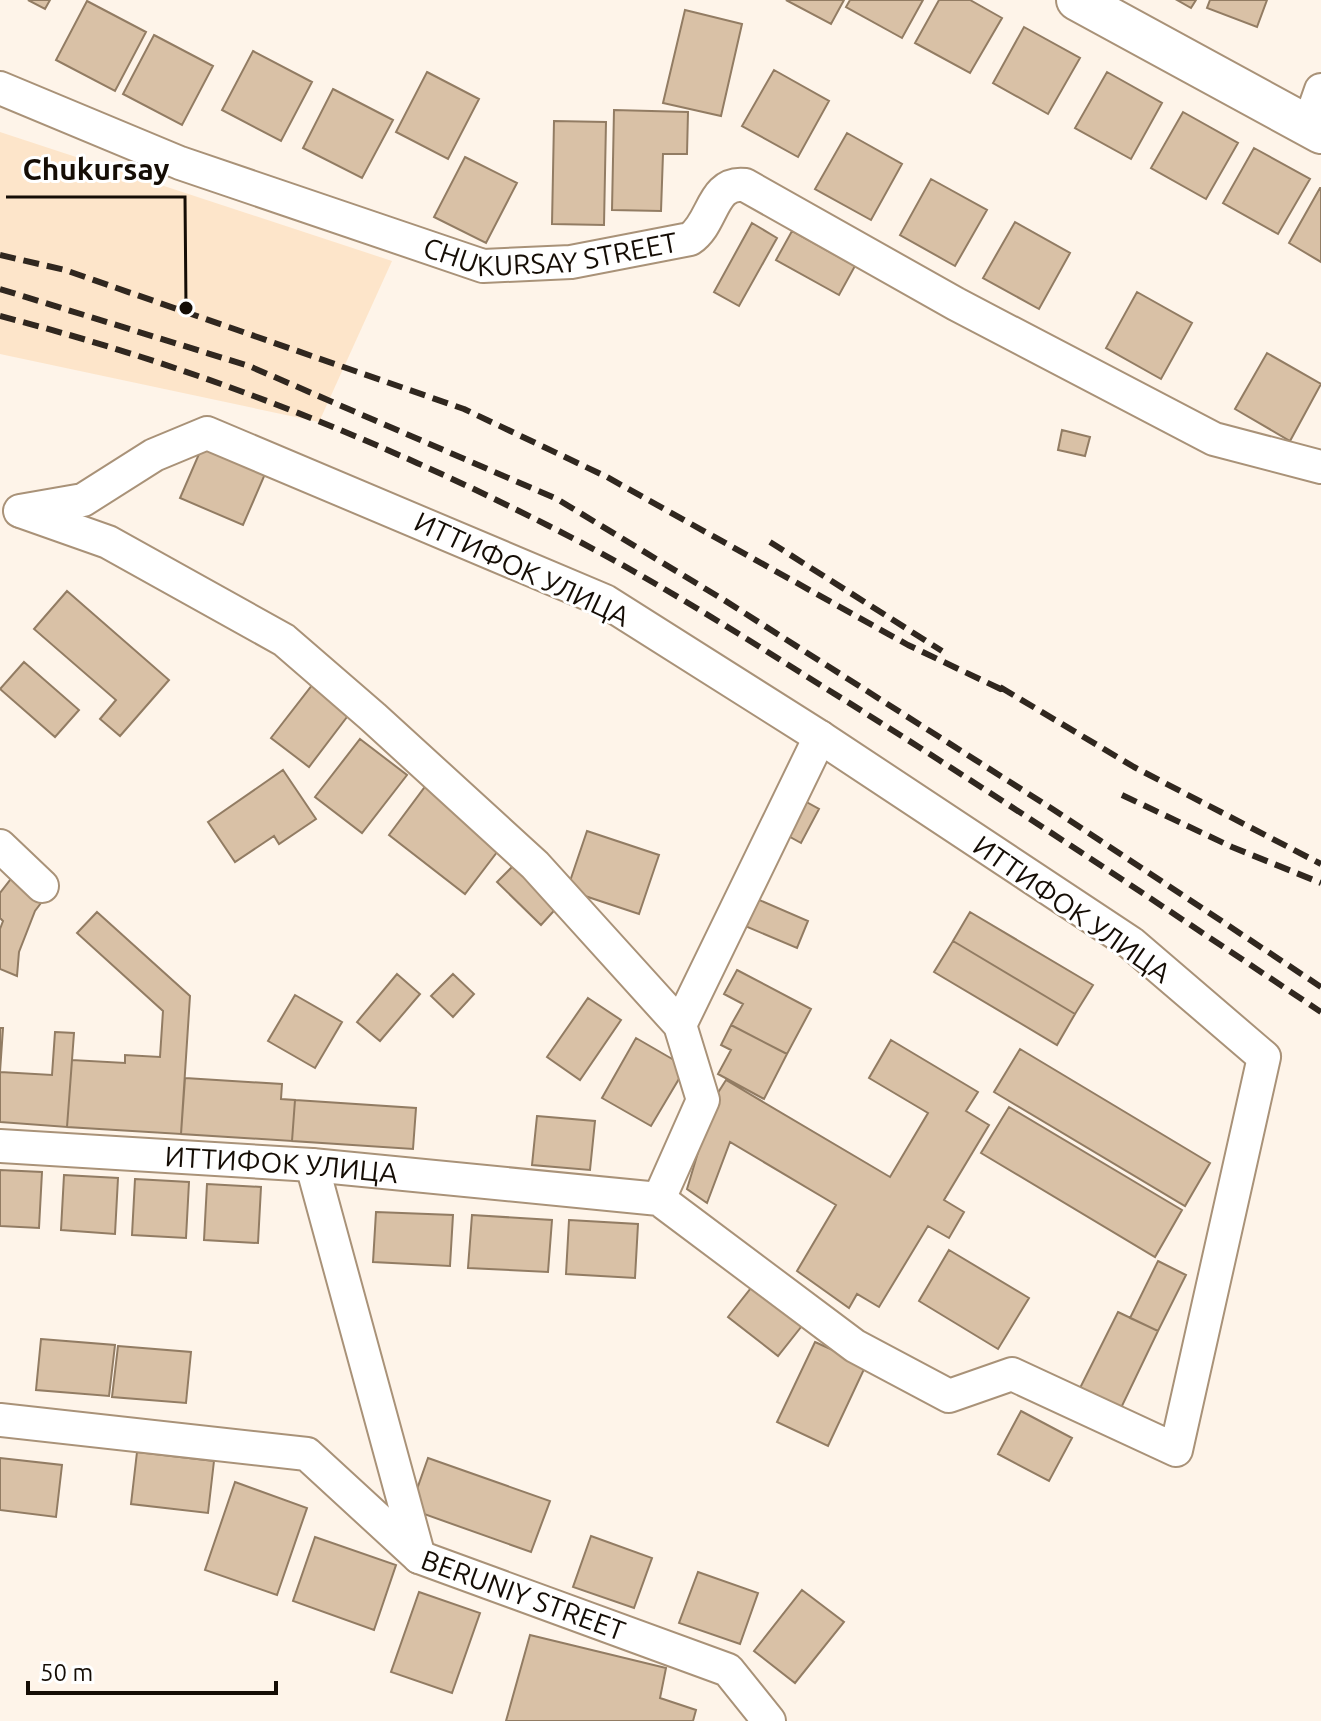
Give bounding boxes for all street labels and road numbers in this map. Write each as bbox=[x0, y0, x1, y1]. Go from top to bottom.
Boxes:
street label: CHUKURSAY STREET bbox=[420, 226, 680, 281]
street label: ИТТИФОК УЛИЦА bbox=[410, 505, 635, 632]
street label: ИТТИФОК УЛИЦА bbox=[968, 829, 1177, 988]
street label: ИТТИФОК УЛИЦА bbox=[164, 1140, 399, 1188]
street label: BERUNIY STREET bbox=[417, 1543, 630, 1646]

